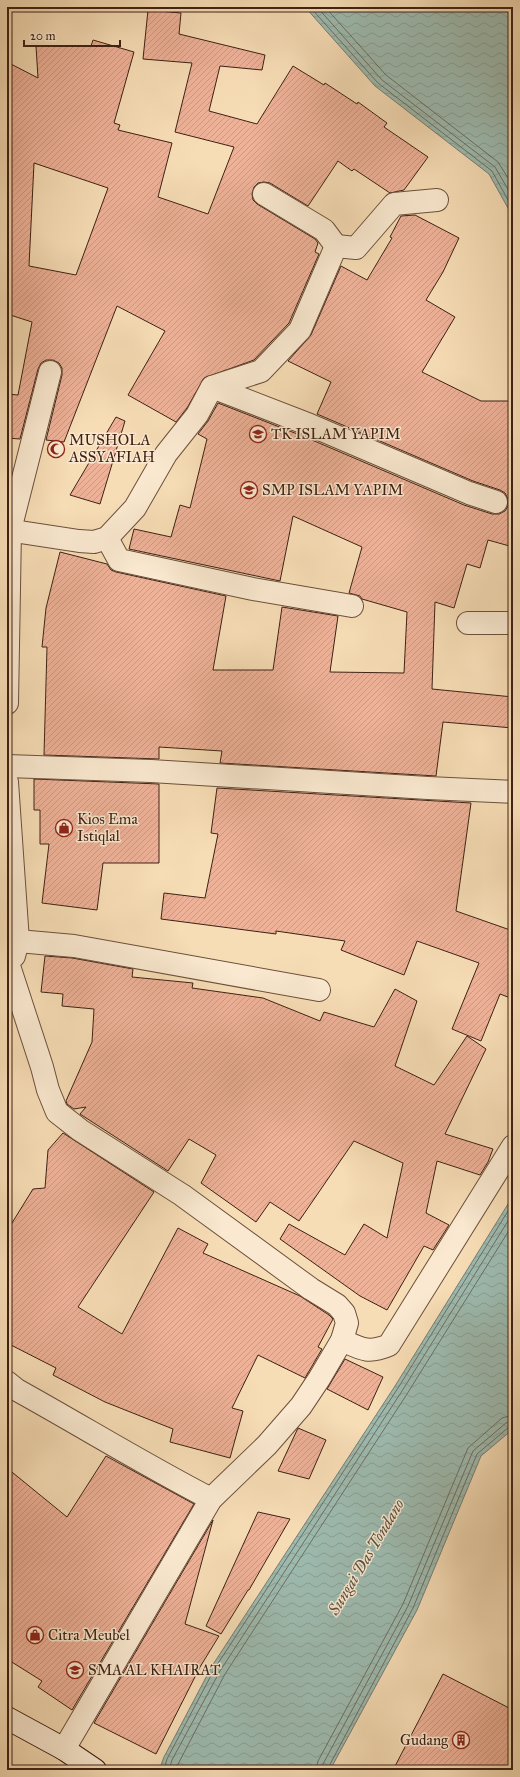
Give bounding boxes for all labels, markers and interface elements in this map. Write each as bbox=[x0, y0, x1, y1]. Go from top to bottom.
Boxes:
scale bar bbox=[24, 22, 120, 48]
text: 20 m bbox=[30, 29, 56, 43]
school or university icon: TK ISLAM YAPIM bbox=[248, 424, 268, 444]
place label: TK ISLAM YAPIM bbox=[271, 425, 400, 443]
place label: MUSHOLA ASSYAFIAH bbox=[68, 431, 155, 466]
mosque icon: MUSHOLA ASSYAFIAH bbox=[46, 439, 66, 459]
school or university icon: SMP ISLAM YAPIM bbox=[239, 480, 259, 500]
place label: SMP ISLAM YAPIM bbox=[262, 481, 403, 499]
place label: Kios Ema Istiqlal bbox=[77, 810, 138, 846]
shop icon: Kios Ema Istiqlal bbox=[54, 818, 74, 838]
water label: Sungai Das Tondano bbox=[323, 1496, 408, 1619]
shop icon: Citra Meubel bbox=[25, 1625, 45, 1645]
place label: Citra Meubel bbox=[48, 1626, 131, 1644]
school or university icon: SMA AL KHAIRAT bbox=[65, 1660, 85, 1680]
place label: SMA AL KHAIRAT bbox=[88, 1661, 221, 1679]
building icon: Gudang bbox=[451, 1730, 471, 1750]
place label: Gudang bbox=[400, 1731, 449, 1749]

